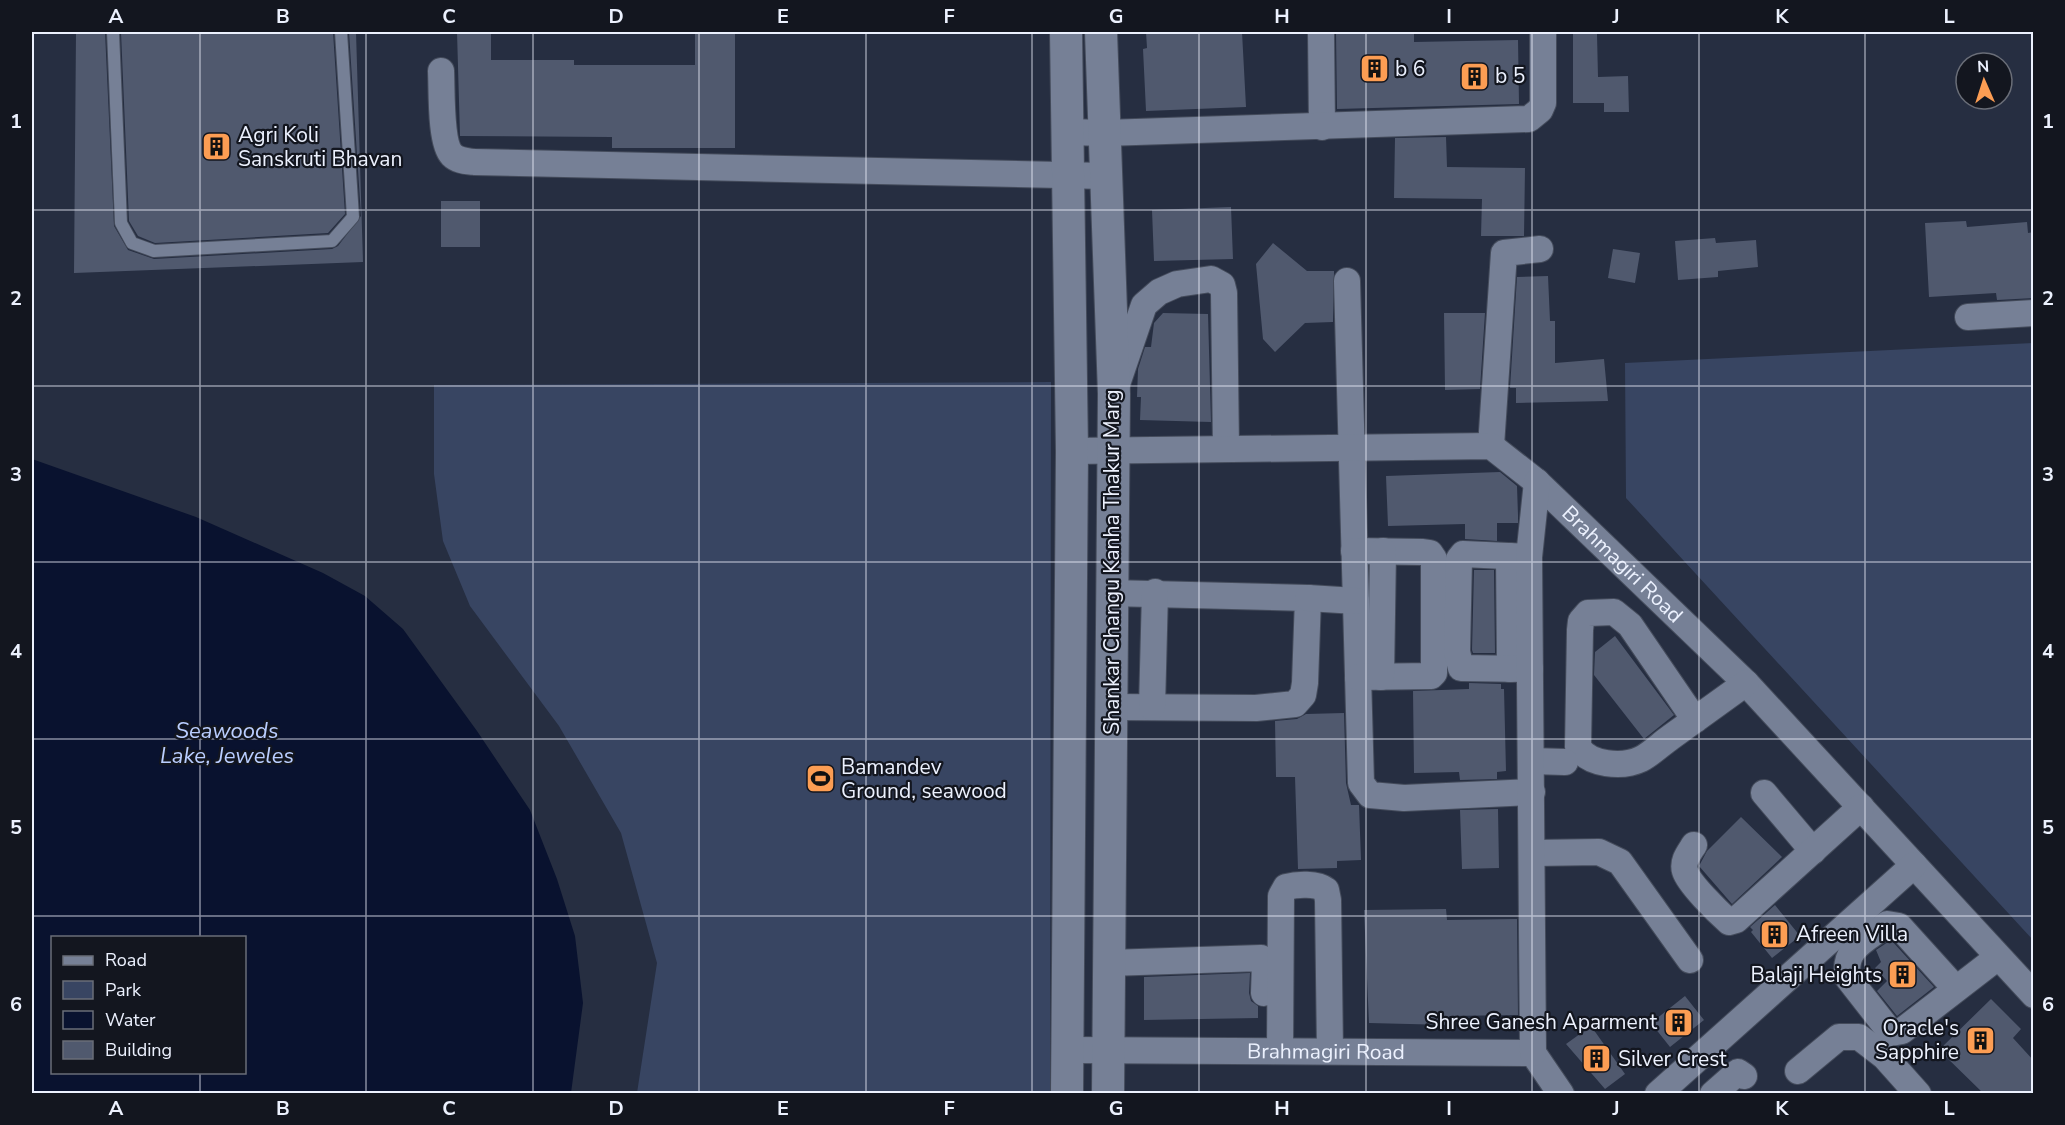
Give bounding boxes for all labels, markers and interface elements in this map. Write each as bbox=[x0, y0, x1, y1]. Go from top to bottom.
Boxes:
text: A bbox=[109, 3, 124, 30]
text: B bbox=[276, 3, 290, 30]
text: C bbox=[442, 3, 456, 30]
text: D bbox=[608, 3, 624, 30]
text: E bbox=[777, 3, 789, 30]
text: F bbox=[943, 3, 955, 30]
text: G bbox=[1109, 3, 1123, 30]
text: H bbox=[1274, 3, 1290, 30]
text: I bbox=[1446, 3, 1452, 30]
text: J bbox=[1611, 3, 1620, 30]
text: K bbox=[1775, 3, 1789, 30]
text: L bbox=[1943, 3, 1955, 30]
north arrow bbox=[1954, 51, 2014, 111]
building icon: b 6 bbox=[1358, 53, 1390, 85]
place label: b 6 bbox=[1395, 55, 1425, 83]
text: N bbox=[1977, 56, 1990, 78]
building icon: b 5 bbox=[1458, 60, 1490, 92]
place label: b 5 bbox=[1495, 62, 1525, 90]
text: 1 bbox=[10, 108, 22, 135]
text: 1 bbox=[2042, 108, 2054, 135]
place label: Agri Koli Sanskruti Bhavan bbox=[238, 121, 402, 173]
building icon: Agri Koli Sanskruti Bhavan bbox=[201, 131, 233, 163]
text: 2 bbox=[10, 285, 22, 312]
text: 2 bbox=[2042, 285, 2054, 312]
street label: Shankar Changu Kanha Thakur Marg bbox=[1098, 389, 1126, 735]
text: 3 bbox=[10, 461, 22, 488]
text: 3 bbox=[2042, 461, 2054, 488]
street label: Brahmagiri Road bbox=[1556, 499, 1689, 629]
text: 4 bbox=[10, 638, 22, 665]
text: 4 bbox=[2042, 638, 2054, 665]
water label: Seawoods Lake, Jeweles bbox=[160, 716, 294, 771]
place label: Bamandev Ground, seawood bbox=[841, 753, 1007, 805]
sports icon: Bamandev Ground, seawood bbox=[804, 763, 836, 795]
text: 5 bbox=[10, 814, 22, 841]
text: 5 bbox=[2042, 814, 2054, 841]
building icon: Afreen Villa bbox=[1759, 918, 1791, 950]
place label: Afreen Villa bbox=[1796, 920, 1908, 948]
legend bbox=[51, 936, 246, 1074]
text: Road bbox=[105, 948, 147, 972]
building icon: Balaji Heights bbox=[1887, 959, 1919, 991]
place label: Balaji Heights bbox=[1750, 961, 1882, 989]
text: Park bbox=[105, 978, 142, 1002]
text: 6 bbox=[10, 991, 22, 1018]
text: 6 bbox=[2042, 991, 2054, 1018]
building icon: Shree Ganesh Aparment bbox=[1662, 1006, 1694, 1038]
text: Water bbox=[105, 1008, 156, 1032]
place label: Shree Ganesh Aparment bbox=[1426, 1008, 1658, 1036]
place label: Oracle's Sapphire bbox=[1875, 1014, 1959, 1066]
building icon: Oracle's Sapphire bbox=[1964, 1024, 1996, 1056]
street label: Brahmagiri Road bbox=[1247, 1037, 1405, 1066]
text: Building bbox=[105, 1038, 172, 1062]
building icon: Silver Crest bbox=[1581, 1043, 1613, 1075]
place label: Silver Crest bbox=[1618, 1045, 1727, 1073]
text: A bbox=[109, 1095, 124, 1122]
text: B bbox=[276, 1095, 290, 1122]
text: C bbox=[442, 1095, 456, 1122]
text: D bbox=[608, 1095, 624, 1122]
text: E bbox=[777, 1095, 789, 1122]
text: F bbox=[943, 1095, 955, 1122]
text: G bbox=[1109, 1095, 1123, 1122]
text: H bbox=[1274, 1095, 1290, 1122]
text: I bbox=[1446, 1095, 1452, 1122]
text: J bbox=[1611, 1095, 1620, 1122]
text: K bbox=[1775, 1095, 1789, 1122]
text: L bbox=[1943, 1095, 1955, 1122]

